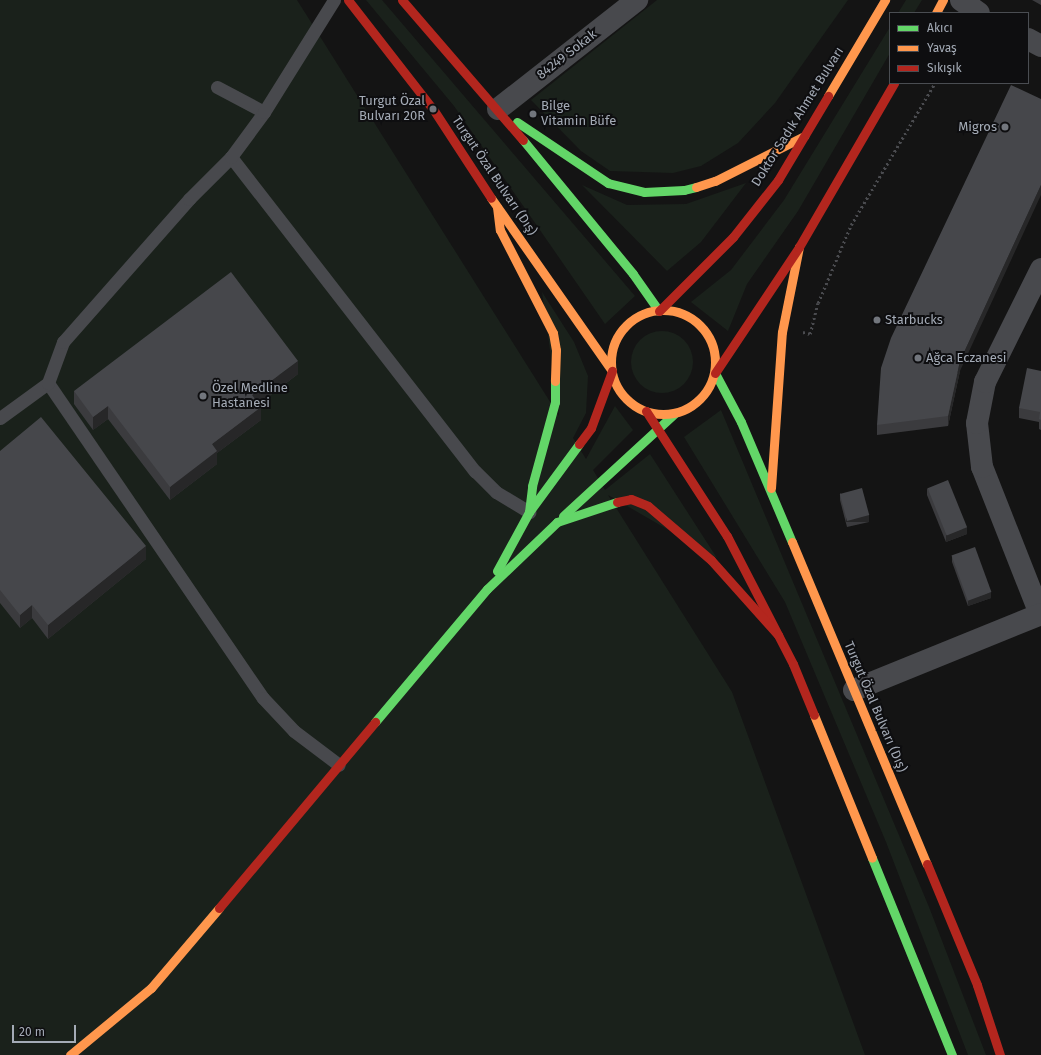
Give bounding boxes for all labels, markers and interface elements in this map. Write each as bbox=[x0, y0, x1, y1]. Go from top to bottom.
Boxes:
legend bbox=[889, 12, 1029, 84]
text: Akıcı bbox=[927, 21, 953, 35]
street label: 84249 Sokak bbox=[534, 27, 600, 83]
text: Yavaş bbox=[927, 41, 957, 55]
street label: Doktor Sadık Ahmet Bulvarı bbox=[749, 44, 847, 190]
text: Sıkışık bbox=[927, 61, 962, 75]
place label: Turgut Özal Bulvarı 20R bbox=[359, 94, 425, 125]
place label: Bilge Vitamin Büfe bbox=[541, 99, 616, 130]
marker: Turgut Özal Bulvarı 20R bbox=[428, 104, 438, 114]
marker: Bilge Vitamin Büfe bbox=[528, 109, 538, 119]
street label: Turgut Özal Bulvarı (Dış) bbox=[448, 113, 540, 239]
place label: Migros bbox=[958, 119, 997, 135]
marker: Migros bbox=[1000, 122, 1010, 132]
place label: Starbucks bbox=[885, 312, 943, 328]
marker: Starbucks bbox=[872, 315, 882, 325]
place label: Ağca Eczanesi bbox=[926, 350, 1007, 366]
marker: Ağca Eczanesi bbox=[913, 353, 923, 363]
place label: Özel Medline Hastanesi bbox=[212, 381, 288, 412]
marker: Özel Medline Hastanesi bbox=[197, 390, 209, 402]
street label: Turgut Özal Bulvarı (Dış) bbox=[840, 639, 910, 775]
scale bar bbox=[14, 1017, 78, 1043]
text: 20 m bbox=[19, 1025, 45, 1039]

